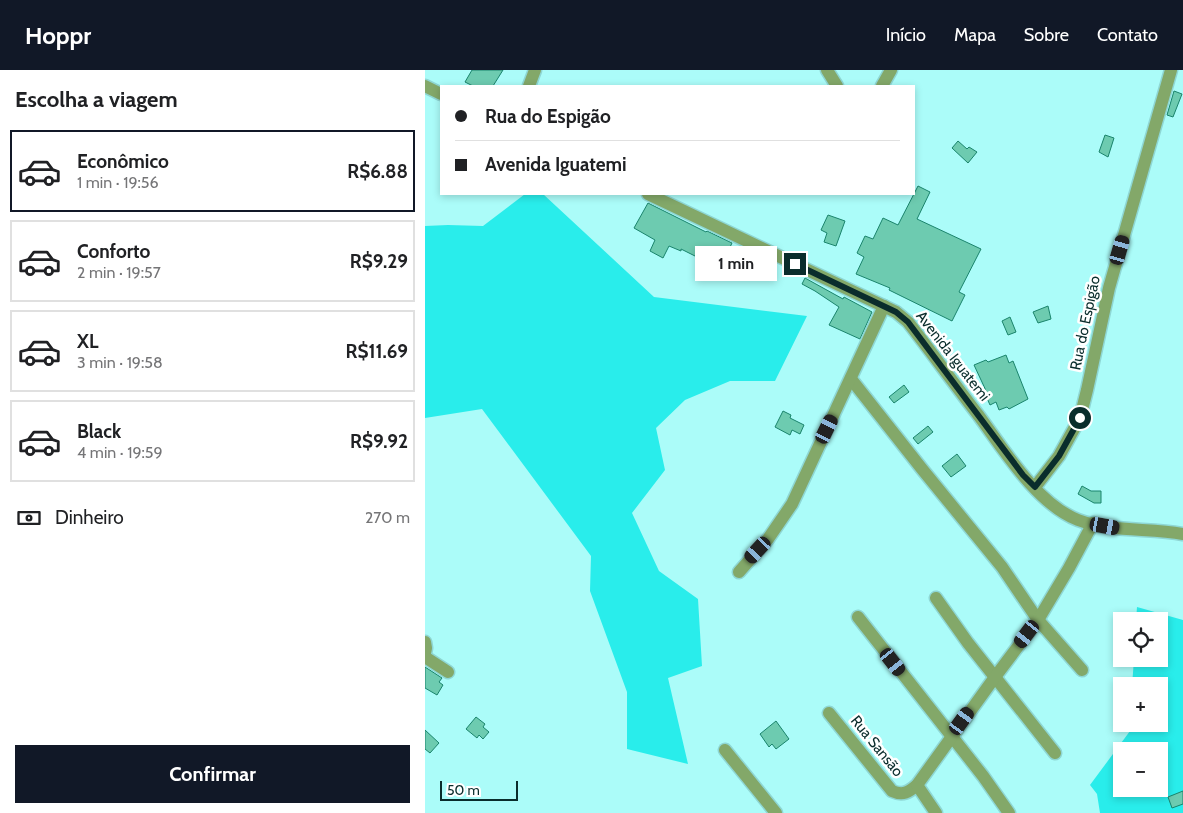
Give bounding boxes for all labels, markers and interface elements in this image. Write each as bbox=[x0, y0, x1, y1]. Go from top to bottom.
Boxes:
text: Hoppr bbox=[25, 21, 91, 50]
text: Início bbox=[886, 24, 926, 46]
text: Mapa bbox=[954, 24, 996, 46]
text: Sobre bbox=[1024, 24, 1069, 46]
text: Contato bbox=[1097, 24, 1158, 46]
text: Escolha a viagem bbox=[15, 86, 178, 113]
text: Rua do Espigão bbox=[485, 105, 611, 128]
icon: car bbox=[17, 149, 62, 194]
text: Econômico bbox=[77, 150, 169, 173]
text: Avenida Iguatemi bbox=[485, 153, 627, 176]
text: R$6.88 bbox=[347, 160, 408, 183]
text: 1 min · 19:56 bbox=[77, 173, 159, 192]
car bbox=[1108, 234, 1131, 266]
icon: car bbox=[17, 239, 62, 284]
text: Conforto bbox=[77, 240, 150, 263]
callout: 1 min bbox=[695, 246, 777, 282]
text: R$9.29 bbox=[350, 250, 408, 273]
route end bbox=[784, 253, 806, 275]
text: 1 min bbox=[718, 254, 754, 273]
text: 2 min · 19:57 bbox=[77, 263, 161, 282]
street label: Rua do Espigão bbox=[1066, 274, 1104, 372]
street label: Avenida Iguatemi bbox=[912, 307, 994, 405]
icon: car bbox=[17, 329, 62, 374]
text: XL bbox=[77, 330, 98, 353]
text: R$11.69 bbox=[345, 340, 408, 363]
text: 3 min · 19:58 bbox=[77, 353, 163, 372]
route start bbox=[1069, 407, 1091, 429]
car bbox=[813, 412, 840, 446]
icon: car bbox=[17, 419, 62, 464]
text: Black bbox=[77, 420, 121, 443]
text: R$9.92 bbox=[350, 430, 408, 453]
text: 4 min · 19:59 bbox=[77, 443, 163, 462]
icon: cash bbox=[15, 504, 43, 532]
text: Dinheiro bbox=[55, 506, 124, 529]
text: 270 m bbox=[365, 508, 410, 527]
car bbox=[1088, 516, 1121, 536]
car bbox=[742, 534, 773, 566]
map controls bbox=[1113, 612, 1168, 797]
button: locate bbox=[1113, 612, 1168, 667]
car bbox=[1011, 618, 1042, 650]
car bbox=[877, 646, 908, 678]
button: + bbox=[1113, 677, 1168, 732]
car bbox=[947, 704, 976, 738]
street label: Rua Sansão bbox=[847, 712, 907, 780]
button: − bbox=[1113, 742, 1168, 797]
button: Confirmar bbox=[15, 745, 410, 803]
scale bar bbox=[440, 778, 517, 801]
text: 50 m bbox=[447, 781, 480, 799]

